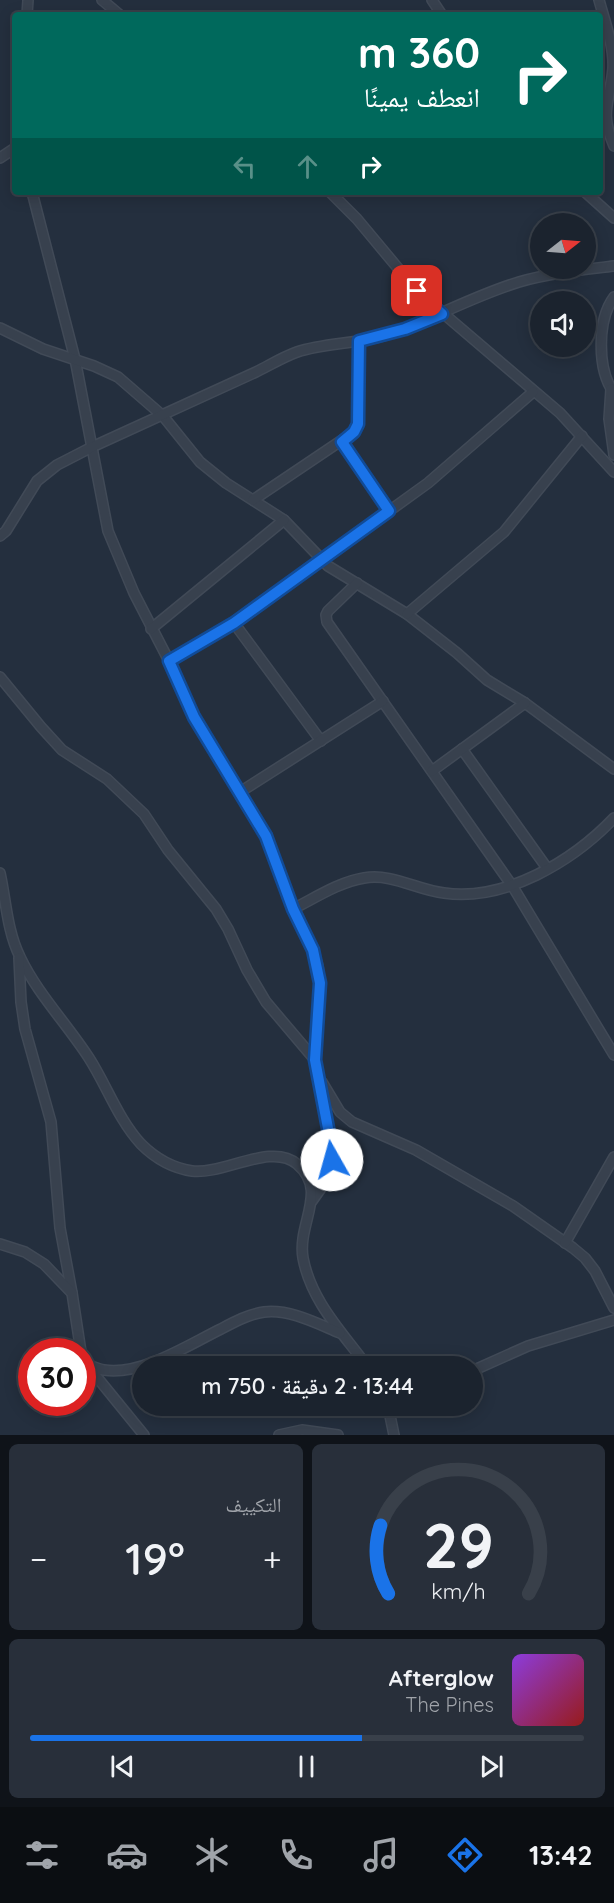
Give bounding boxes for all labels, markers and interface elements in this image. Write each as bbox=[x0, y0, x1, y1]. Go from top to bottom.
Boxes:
text: 360 m bbox=[358, 26, 480, 79]
icon: right bbox=[501, 36, 579, 114]
text: انعطف يمينًا bbox=[364, 80, 480, 114]
icon: left bbox=[228, 150, 261, 183]
icon: ahead bbox=[291, 150, 324, 183]
icon: right bbox=[354, 150, 387, 183]
north arrow bbox=[530, 213, 596, 279]
map controls bbox=[530, 213, 596, 357]
pin bbox=[391, 265, 442, 316]
icon: arrive bbox=[400, 274, 433, 307]
button: sound bbox=[530, 291, 596, 357]
position arrow bbox=[300, 1128, 364, 1192]
speed limit sign: 30 bbox=[18, 1338, 96, 1416]
text: 13:44 · 2 دقيقة · 750 m bbox=[201, 1372, 414, 1400]
text: التكييف bbox=[225, 1492, 282, 1517]
text: 29 bbox=[423, 1506, 494, 1584]
text: 19° bbox=[125, 1530, 185, 1586]
text: − bbox=[30, 1538, 47, 1579]
text: + bbox=[263, 1538, 281, 1579]
text: km/h bbox=[431, 1578, 485, 1604]
text: Afterglow bbox=[389, 1664, 494, 1692]
text: The Pines bbox=[405, 1692, 494, 1717]
icon: previous bbox=[106, 1750, 139, 1783]
icon: pause bbox=[290, 1750, 323, 1783]
icon: next bbox=[475, 1750, 508, 1783]
icon: filters bbox=[21, 1834, 63, 1876]
icon: car bbox=[106, 1834, 148, 1876]
icon: climate bbox=[191, 1834, 233, 1876]
icon: phone bbox=[275, 1834, 317, 1876]
icon: music bbox=[360, 1834, 402, 1876]
icon: directions bbox=[444, 1834, 486, 1876]
text: 13:42 bbox=[529, 1838, 593, 1872]

